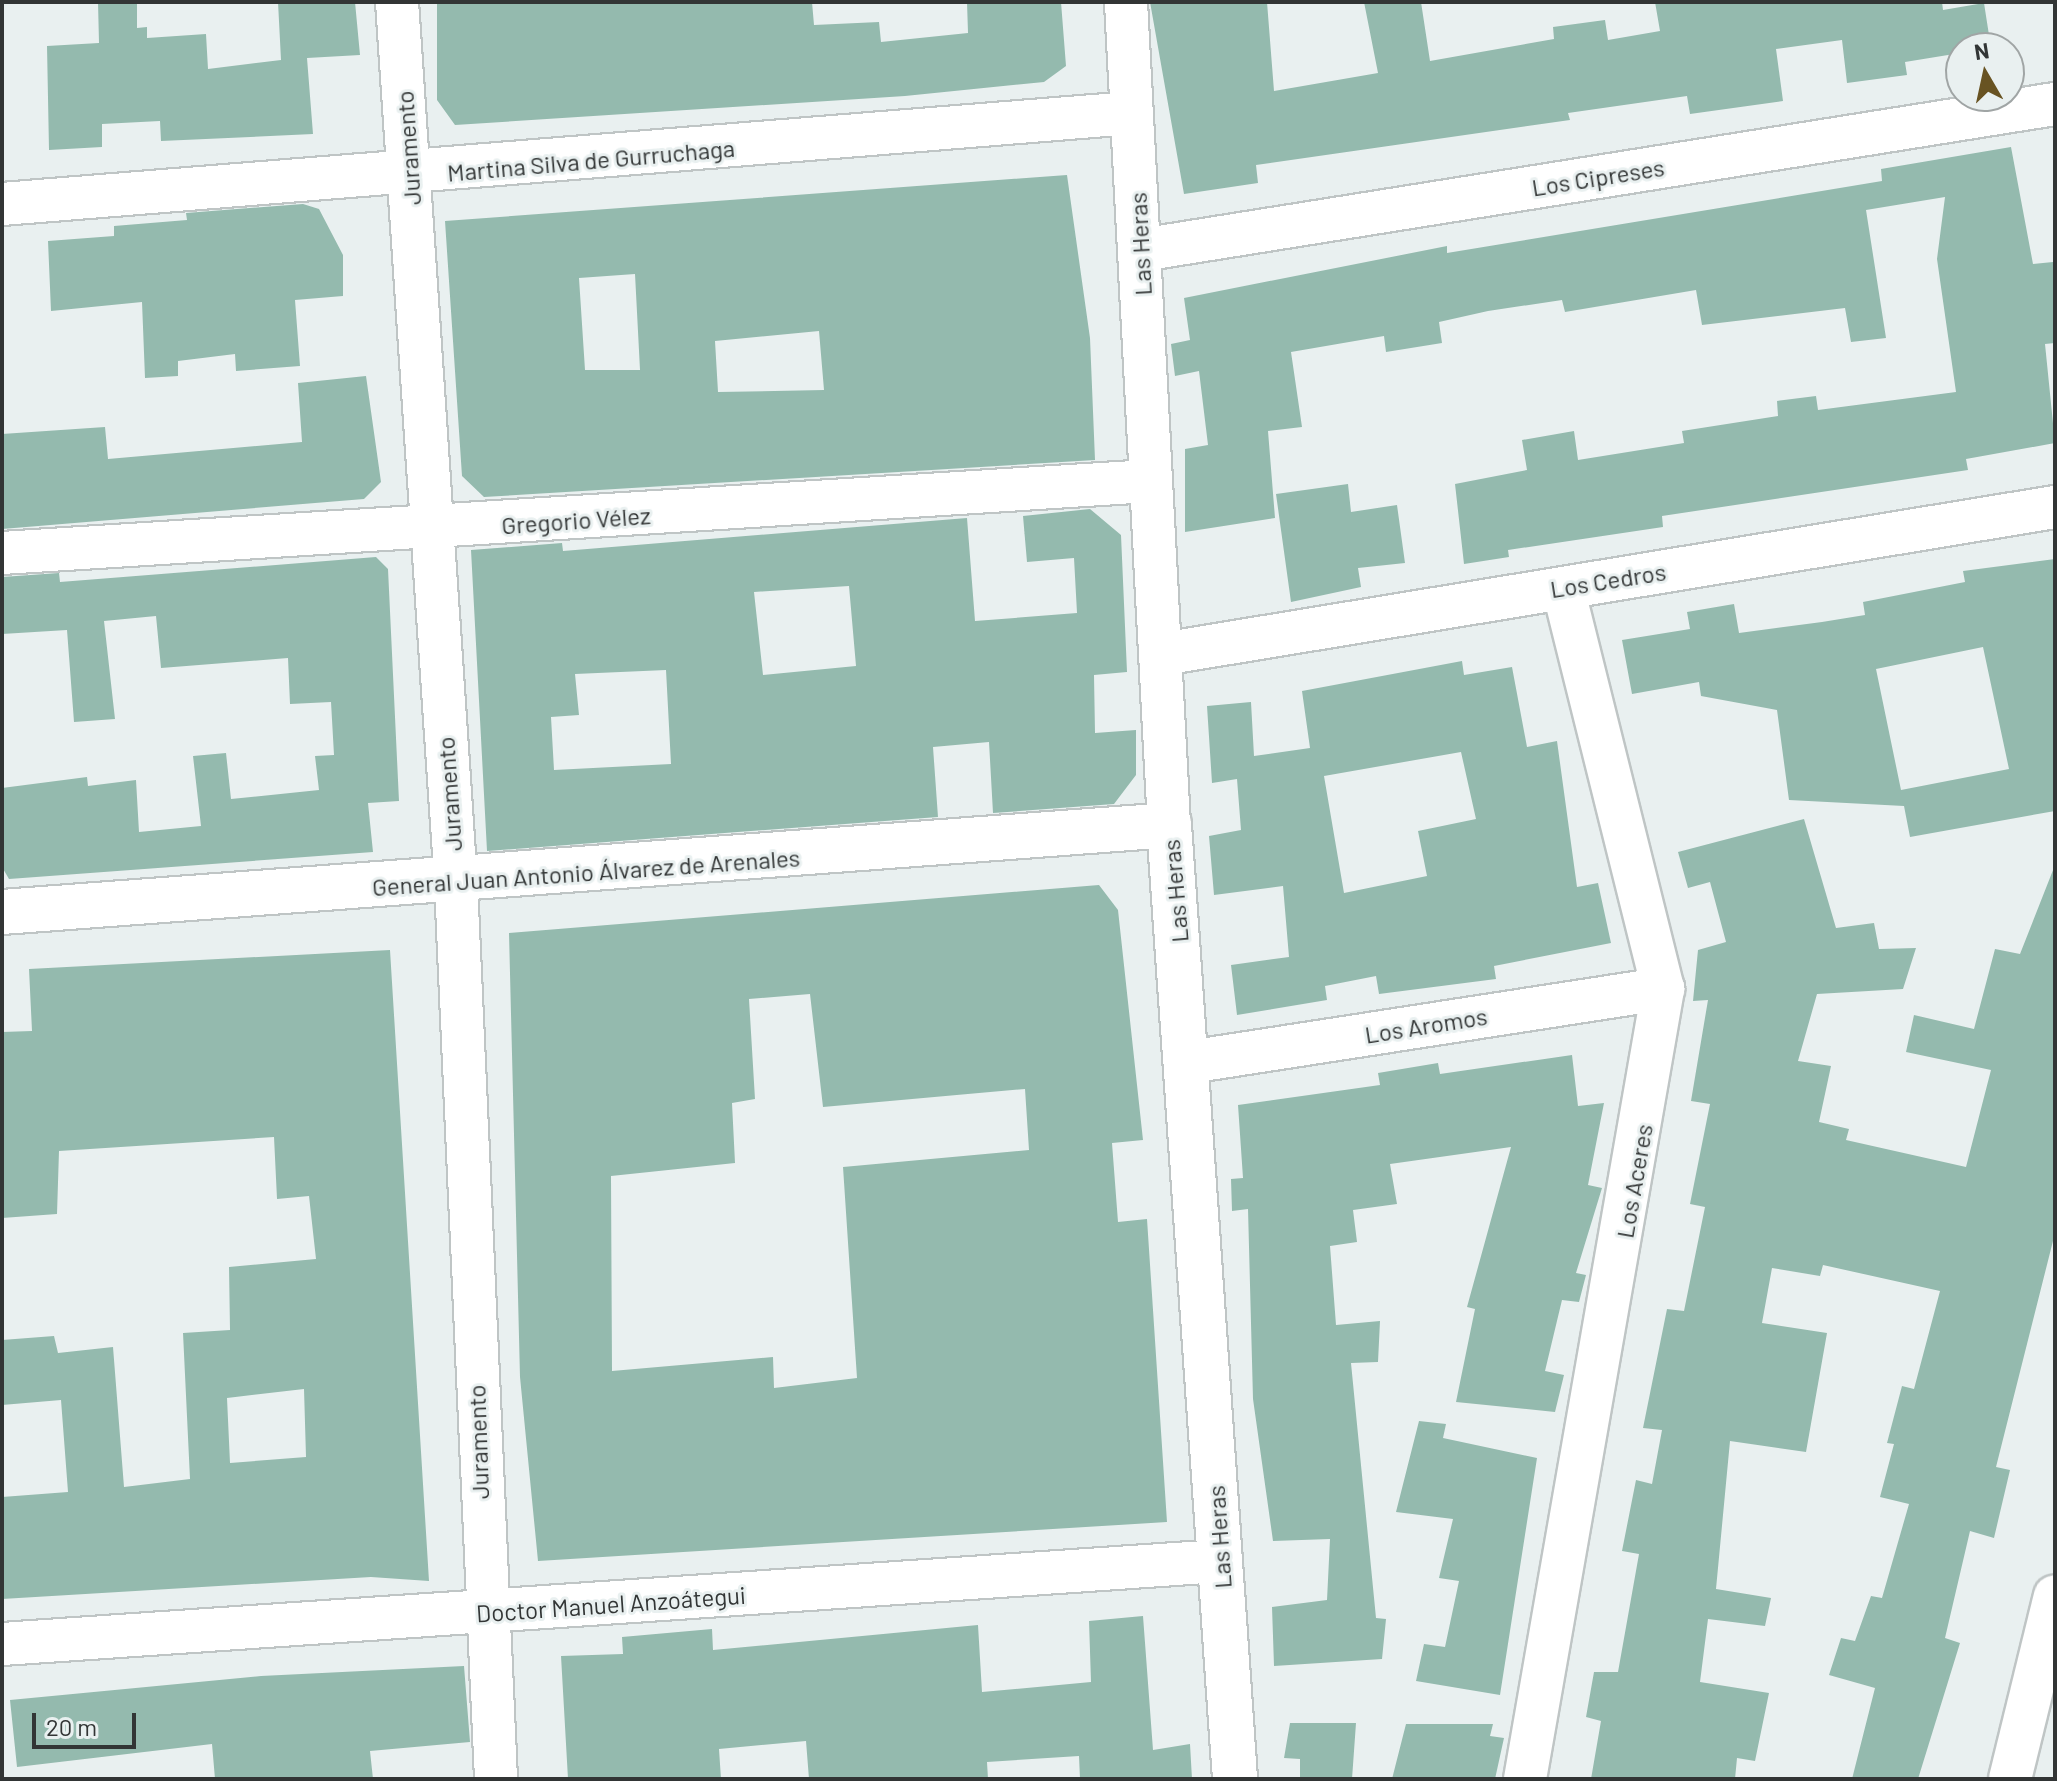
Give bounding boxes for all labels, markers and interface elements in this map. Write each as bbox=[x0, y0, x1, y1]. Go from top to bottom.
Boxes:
north arrow bbox=[1945, 32, 2025, 112]
text: N bbox=[1972, 36, 1991, 64]
street label: Juramento bbox=[390, 90, 426, 206]
street label: Martina Silva de Gurruchaga bbox=[446, 133, 736, 187]
street label: Los Cipreses bbox=[1530, 152, 1666, 202]
street label: Las Heras bbox=[1123, 192, 1157, 296]
street label: Gregorio Vélez bbox=[500, 500, 652, 540]
street label: Los Cedros bbox=[1548, 557, 1668, 603]
street label: Juramento bbox=[431, 736, 467, 852]
street label: Las Heras bbox=[1156, 838, 1194, 944]
street label: General Juan Antonio Álvarez de Arenales bbox=[371, 843, 801, 901]
street label: Los Aromos bbox=[1363, 1001, 1489, 1049]
street label: Los Aceres bbox=[1610, 1122, 1658, 1240]
street label: Juramento bbox=[462, 1384, 494, 1500]
street label: Las Heras bbox=[1201, 1485, 1237, 1589]
street label: Doctor Manuel Anzoátegui bbox=[475, 1580, 747, 1628]
scale bar bbox=[36, 1697, 140, 1747]
text: 20 m bbox=[46, 1712, 97, 1741]

